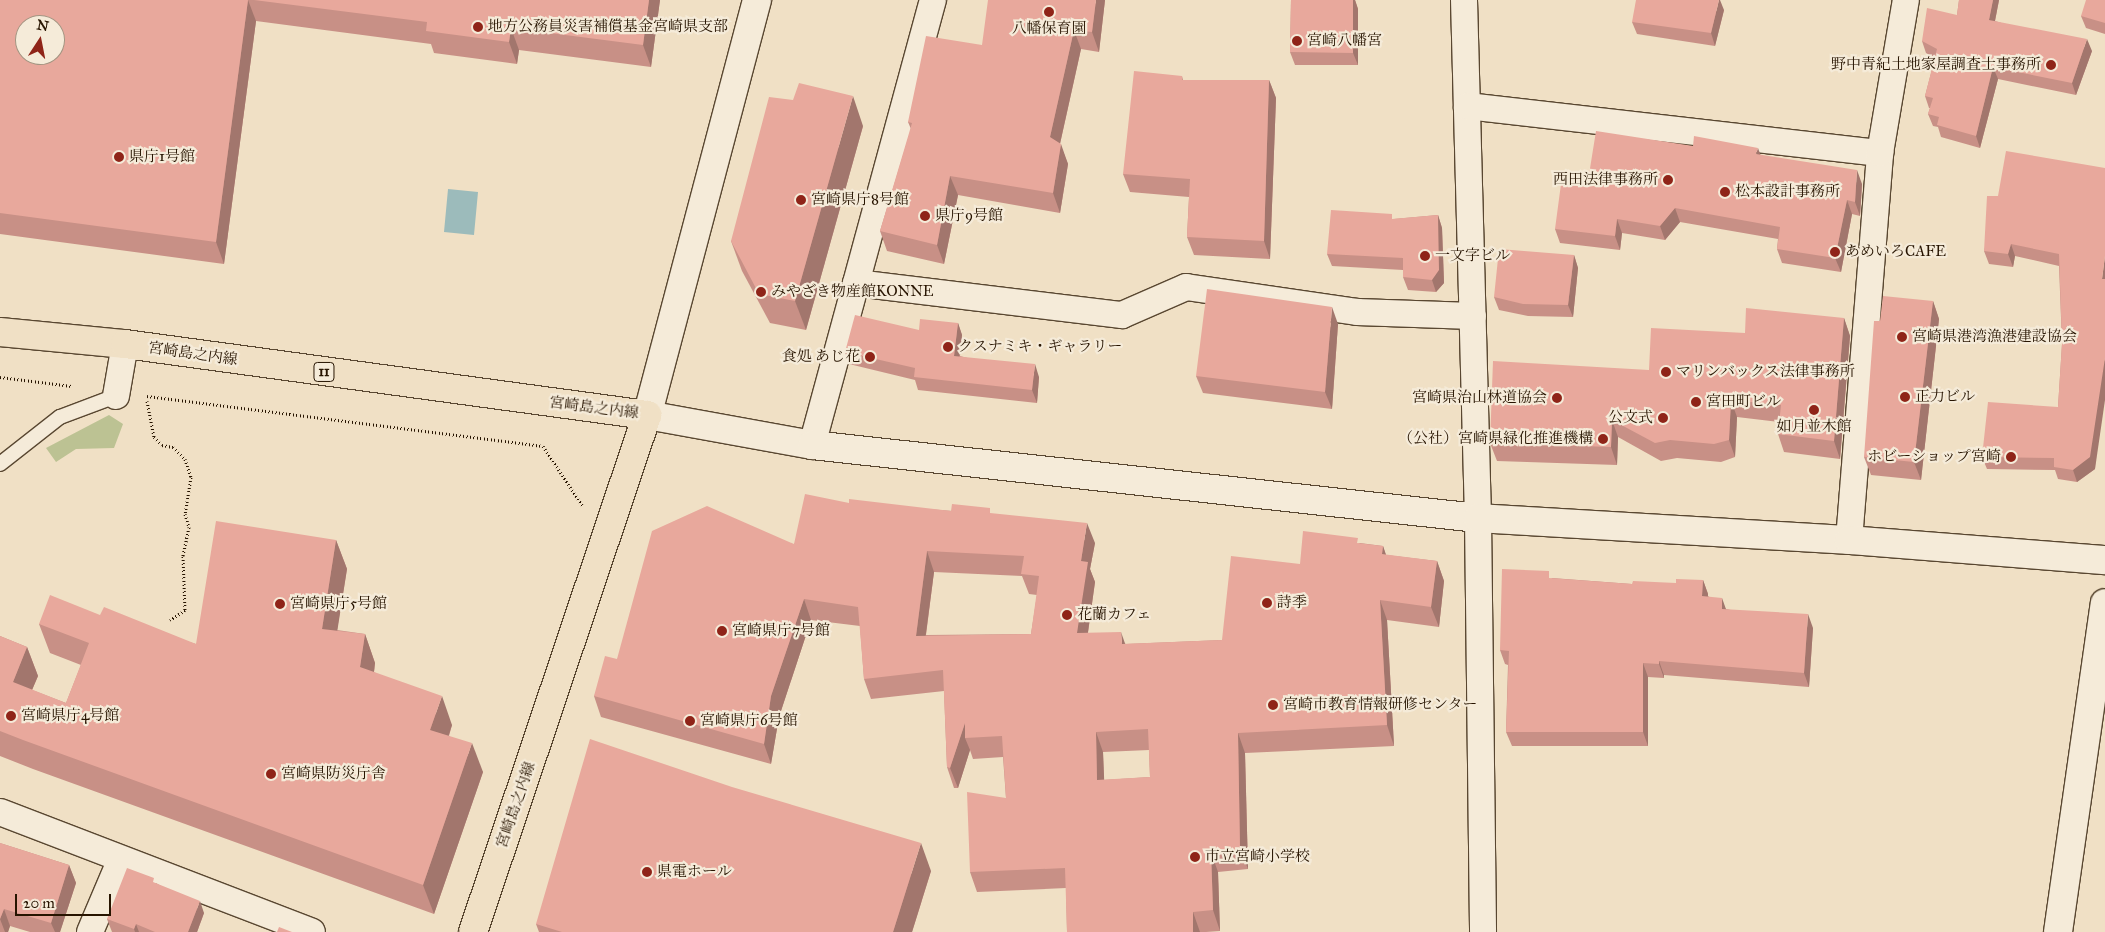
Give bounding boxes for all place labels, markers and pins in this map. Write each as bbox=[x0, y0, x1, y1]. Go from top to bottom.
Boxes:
marker: 八幡保育園 bbox=[1043, 6, 1055, 18]
place label: 地方公務員災害補償基金宮崎県支部 bbox=[488, 18, 728, 36]
place label: 八幡保育園 bbox=[1012, 20, 1086, 38]
marker: 地方公務員災害補償基金宮崎県支部 bbox=[472, 21, 484, 33]
place label: 宮崎八幡宮 bbox=[1307, 32, 1382, 50]
marker: 宮崎八幡宮 bbox=[1291, 35, 1303, 47]
place label: 野中青紀土地家屋調査士事務所 bbox=[1831, 56, 2041, 74]
marker: 野中青紀土地家屋調査士事務所 bbox=[2045, 59, 2057, 71]
place label: 県庁1号館 bbox=[129, 148, 195, 166]
marker: 県庁1号館 bbox=[113, 151, 125, 163]
place label: 西田法律事務所 bbox=[1553, 171, 1658, 189]
marker: 西田法律事務所 bbox=[1662, 174, 1674, 186]
place label: 松本設計事務所 bbox=[1735, 183, 1840, 201]
marker: 松本設計事務所 bbox=[1719, 186, 1731, 198]
place label: 宮崎県庁8号館 bbox=[811, 191, 909, 209]
marker: 宮崎県庁8号館 bbox=[795, 194, 807, 206]
place label: 県庁9号館 bbox=[935, 207, 1003, 225]
marker: 県庁9号館 bbox=[919, 210, 931, 222]
place label: あめいろCAFE bbox=[1845, 243, 1946, 261]
marker: あめいろCAFE bbox=[1829, 246, 1841, 258]
place label: 一文字ビル bbox=[1435, 247, 1510, 265]
marker: 一文字ビル bbox=[1419, 250, 1431, 262]
place label: みやざき物産館KONNE bbox=[771, 283, 934, 301]
marker: みやざき物産館KONNE bbox=[755, 286, 767, 298]
place label: 宮崎県港湾漁港建設協会 bbox=[1912, 328, 2077, 346]
marker: 宮崎県港湾漁港建設協会 bbox=[1896, 331, 1908, 343]
place label: クスナミキ・ギャラリー bbox=[958, 338, 1123, 356]
marker: クスナミキ・ギャラリー bbox=[942, 341, 954, 353]
place label: 食処 あじ花 bbox=[782, 348, 860, 366]
marker: 食処 あじ花 bbox=[864, 351, 876, 363]
place label: マリンバックス法律事務所 bbox=[1676, 363, 1856, 381]
marker: マリンバックス法律事務所 bbox=[1660, 366, 1672, 378]
place label: 正力ビル bbox=[1915, 388, 1975, 406]
place label: 宮崎県治山林道協会 bbox=[1412, 389, 1547, 407]
marker: 正力ビル bbox=[1899, 391, 1911, 403]
marker: 宮崎県治山林道協会 bbox=[1551, 392, 1563, 404]
place label: 宮田町ビル bbox=[1706, 393, 1781, 411]
marker: 宮田町ビル bbox=[1690, 396, 1702, 408]
marker: 如月並木館 bbox=[1808, 404, 1820, 416]
place label: 公文式 bbox=[1608, 409, 1653, 427]
marker: 公文式 bbox=[1657, 412, 1669, 424]
place label: 如月並木館 bbox=[1777, 418, 1851, 436]
place label: （公社）宮崎県緑化推進機構 bbox=[1398, 430, 1593, 448]
marker: （公社）宮崎県緑化推進機構 bbox=[1597, 433, 1609, 445]
place label: ホビーショップ宮崎 bbox=[1867, 448, 2001, 466]
marker: ホビーショップ宮崎 bbox=[2005, 451, 2017, 463]
place label: 詩季 bbox=[1277, 594, 1307, 612]
place label: 宮崎県庁5号館 bbox=[290, 595, 387, 613]
marker: 詩季 bbox=[1261, 597, 1273, 609]
marker: 宮崎県庁5号館 bbox=[274, 598, 286, 610]
place label: 花蘭カフェ bbox=[1077, 606, 1152, 624]
marker: 花蘭カフェ bbox=[1061, 609, 1073, 621]
place label: 宮崎県庁7号館 bbox=[732, 622, 830, 640]
marker: 宮崎県庁7号館 bbox=[716, 625, 728, 637]
place label: 宮崎市教育情報研修センター bbox=[1283, 696, 1478, 714]
marker: 宮崎市教育情報研修センター bbox=[1267, 699, 1279, 711]
place label: 宮崎県庁4号館 bbox=[21, 707, 119, 725]
marker: 宮崎県庁4号館 bbox=[5, 710, 17, 722]
place label: 宮崎県庁6号館 bbox=[700, 712, 798, 730]
marker: 宮崎県庁6号館 bbox=[684, 715, 696, 727]
place label: 宮崎県防災庁舎 bbox=[281, 765, 386, 783]
marker: 宮崎県防災庁舎 bbox=[265, 768, 277, 780]
place label: 市立宮崎小学校 bbox=[1205, 848, 1310, 866]
marker: 市立宮崎小学校 bbox=[1189, 851, 1201, 863]
place label: 県電ホール bbox=[657, 863, 732, 881]
marker: 県電ホール bbox=[641, 866, 653, 878]

